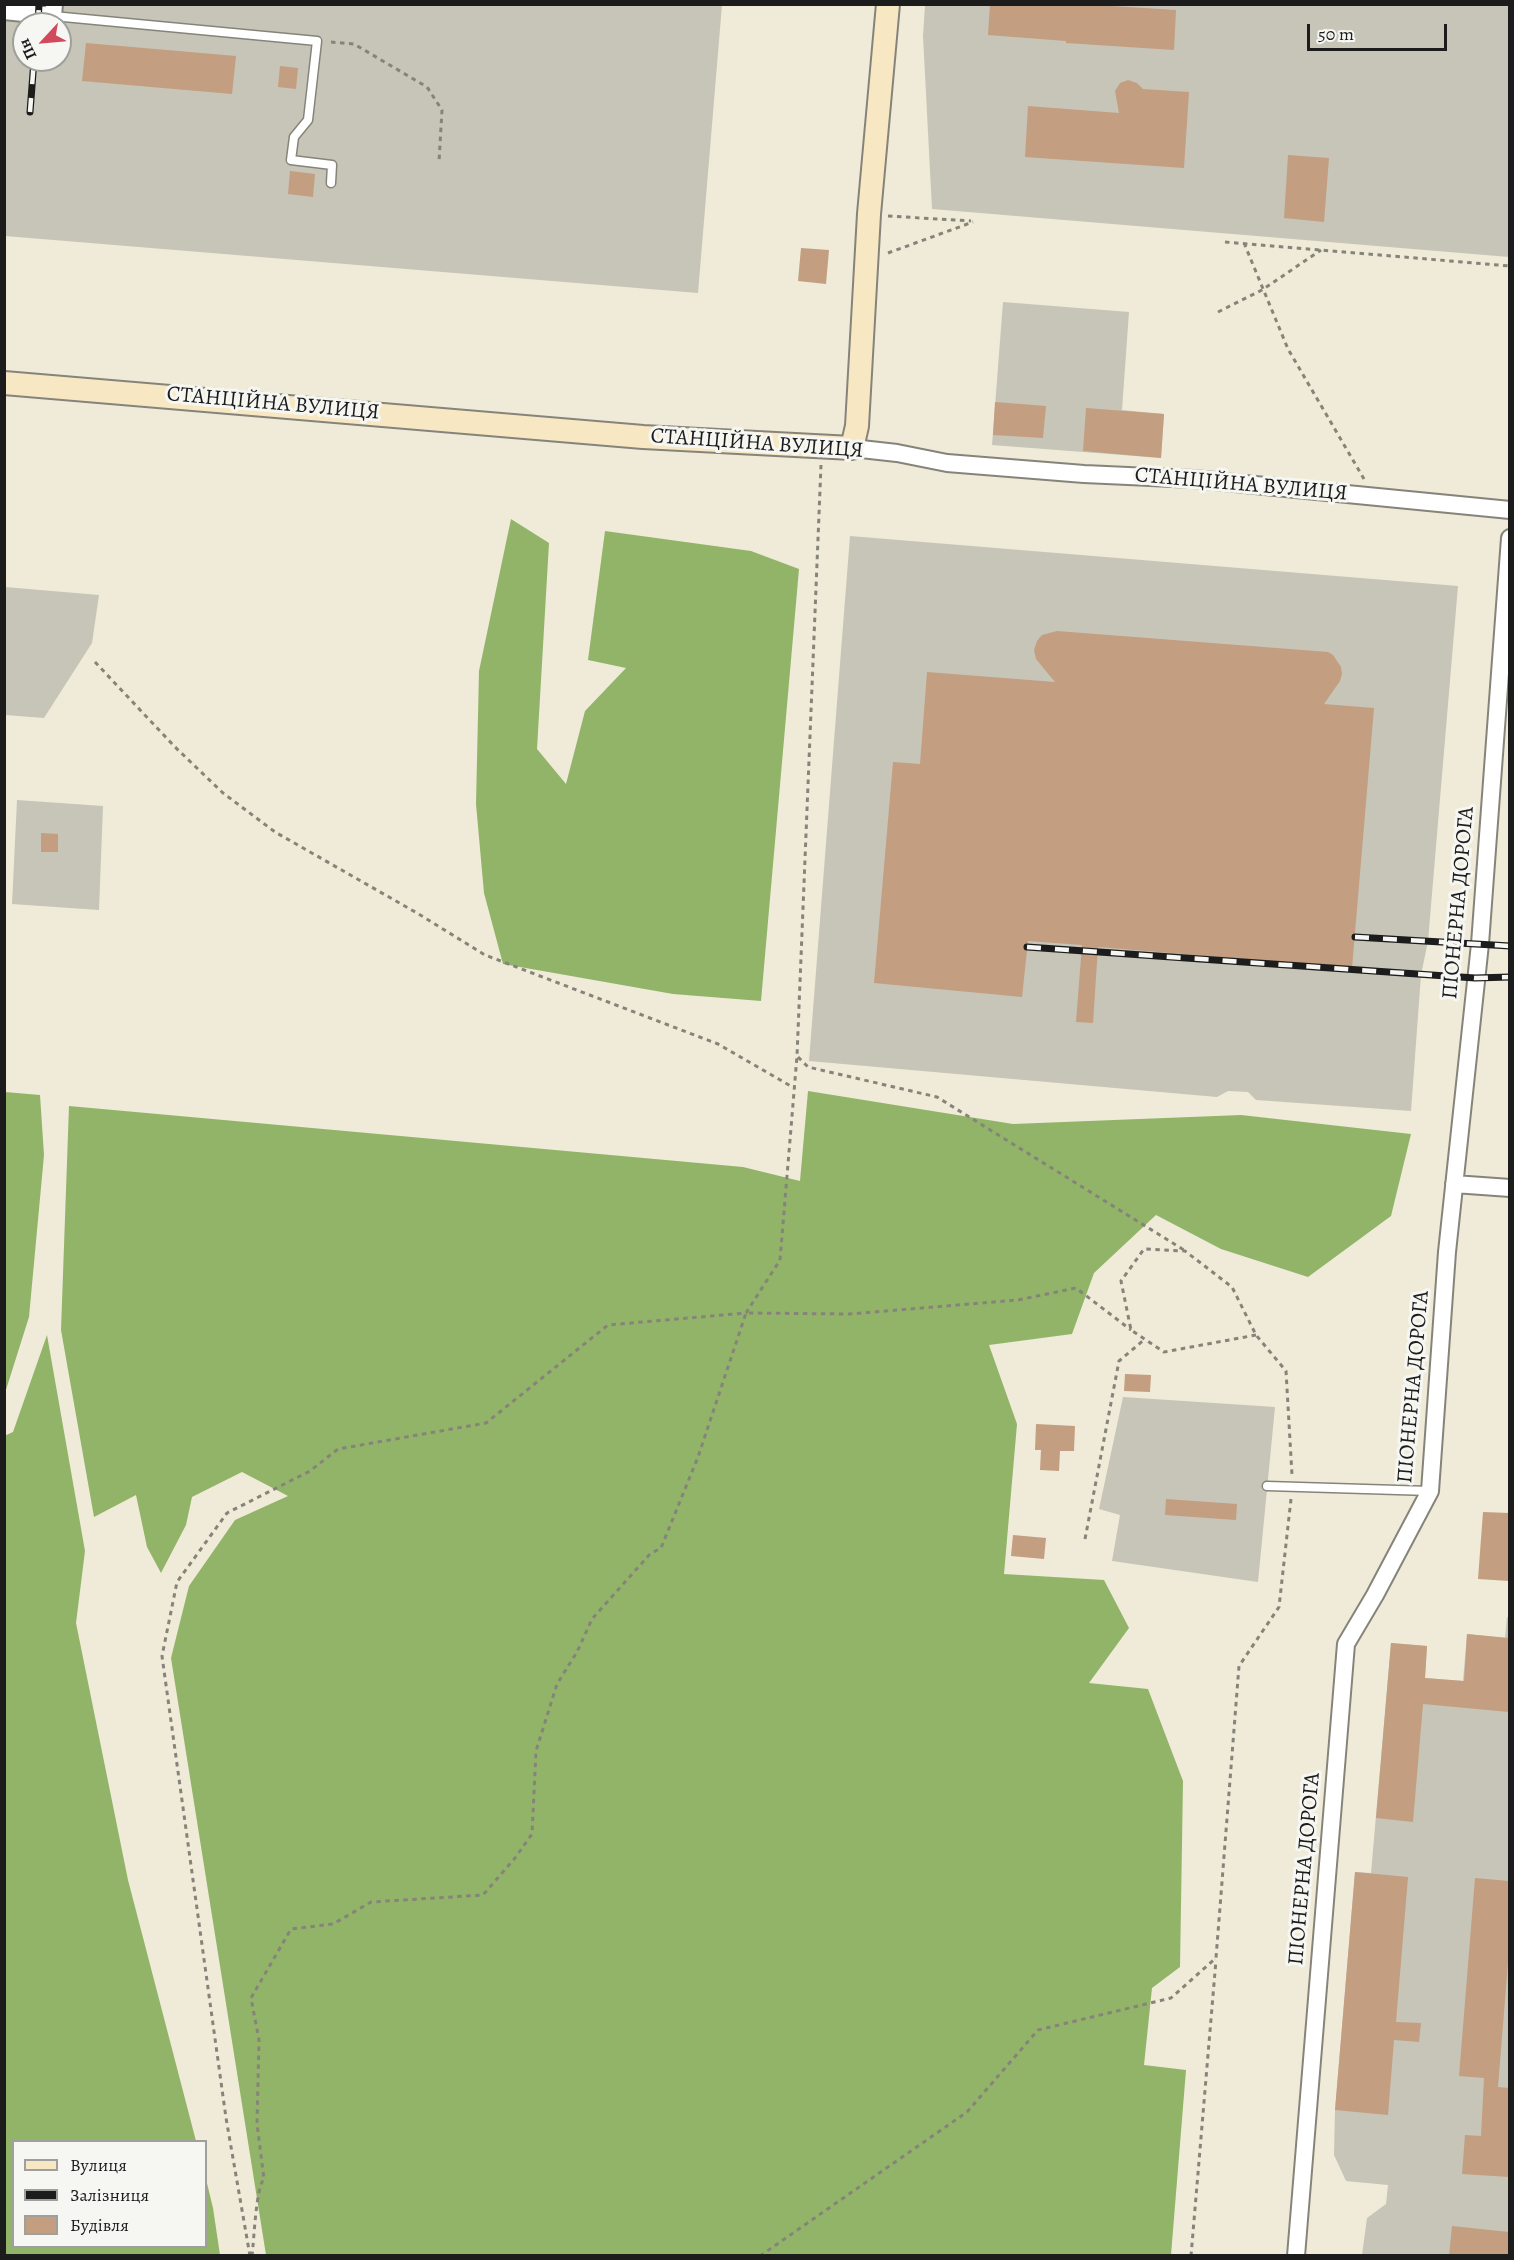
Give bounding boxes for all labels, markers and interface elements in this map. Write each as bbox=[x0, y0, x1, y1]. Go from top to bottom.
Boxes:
north arrow bbox=[12, 12, 72, 72]
scale bar bbox=[1310, 12, 1450, 50]
text: 50 m bbox=[1318, 22, 1354, 46]
text: Пн bbox=[13, 35, 42, 63]
street label: СТАНЦІЙНА ВУЛИЦЯ bbox=[166, 382, 380, 426]
street label: СТАНЦІЙНА ВУЛИЦЯ bbox=[650, 423, 864, 465]
street label: СТАНЦІЙНА ВУЛИЦЯ bbox=[1134, 463, 1348, 507]
street label: ПІОНЕРНА ДОРОГА bbox=[1437, 806, 1481, 1000]
street label: ПІОНЕРНА ДОРОГА bbox=[1392, 1290, 1436, 1484]
street label: ПІОНЕРНА ДОРОГА bbox=[1283, 1772, 1327, 1966]
legend bbox=[12, 2140, 207, 2248]
text: Вулиця bbox=[70, 2153, 127, 2177]
text: Залізниця bbox=[70, 2183, 149, 2207]
text: Будівля bbox=[70, 2213, 129, 2237]

